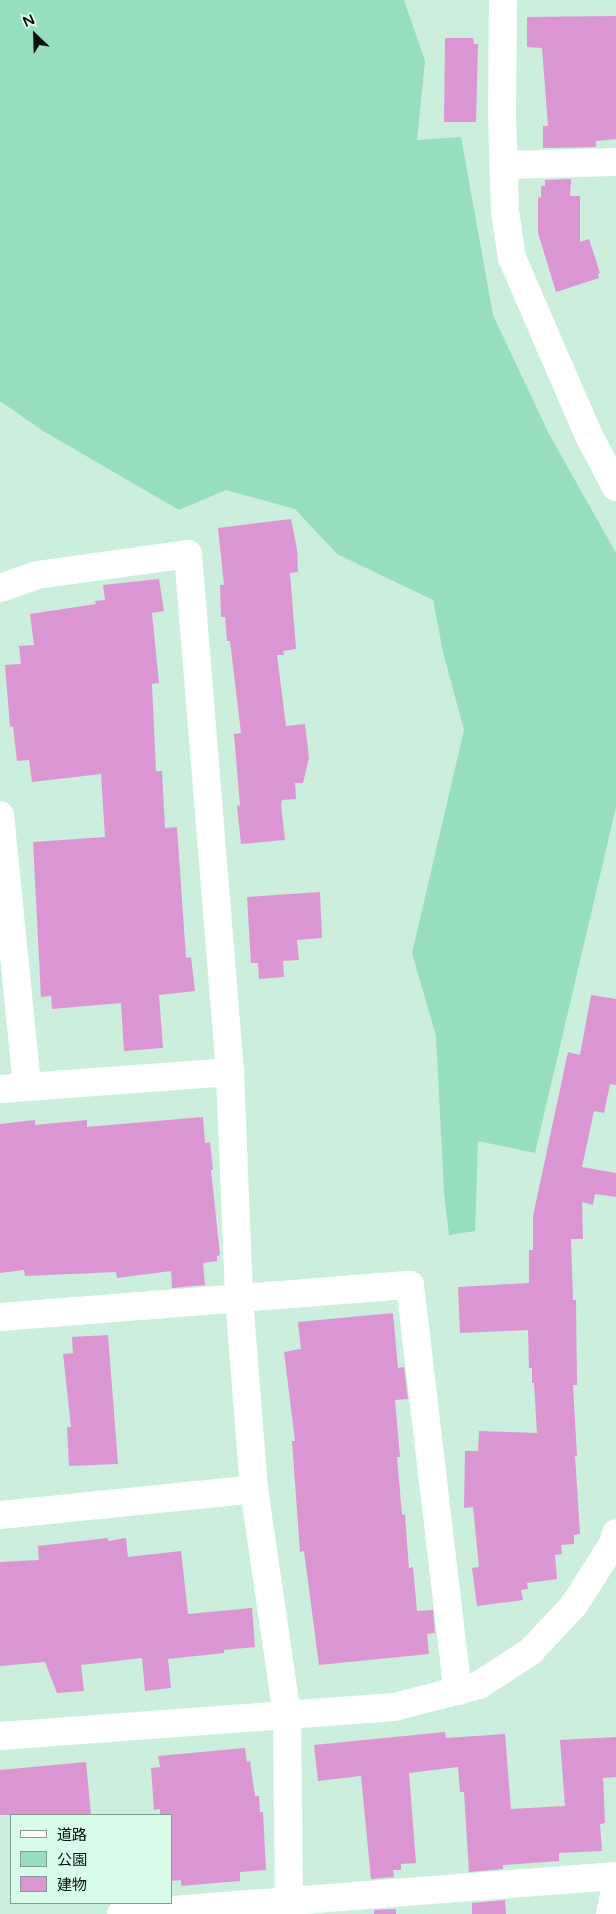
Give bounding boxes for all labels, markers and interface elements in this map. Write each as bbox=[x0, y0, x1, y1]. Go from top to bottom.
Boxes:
north arrow bbox=[10, 10, 60, 60]
text: N bbox=[20, 11, 37, 31]
legend bbox=[10, 1814, 172, 1904]
text: 道路 bbox=[57, 1826, 87, 1844]
text: 公園 bbox=[57, 1851, 87, 1869]
text: 建物 bbox=[57, 1876, 87, 1894]

